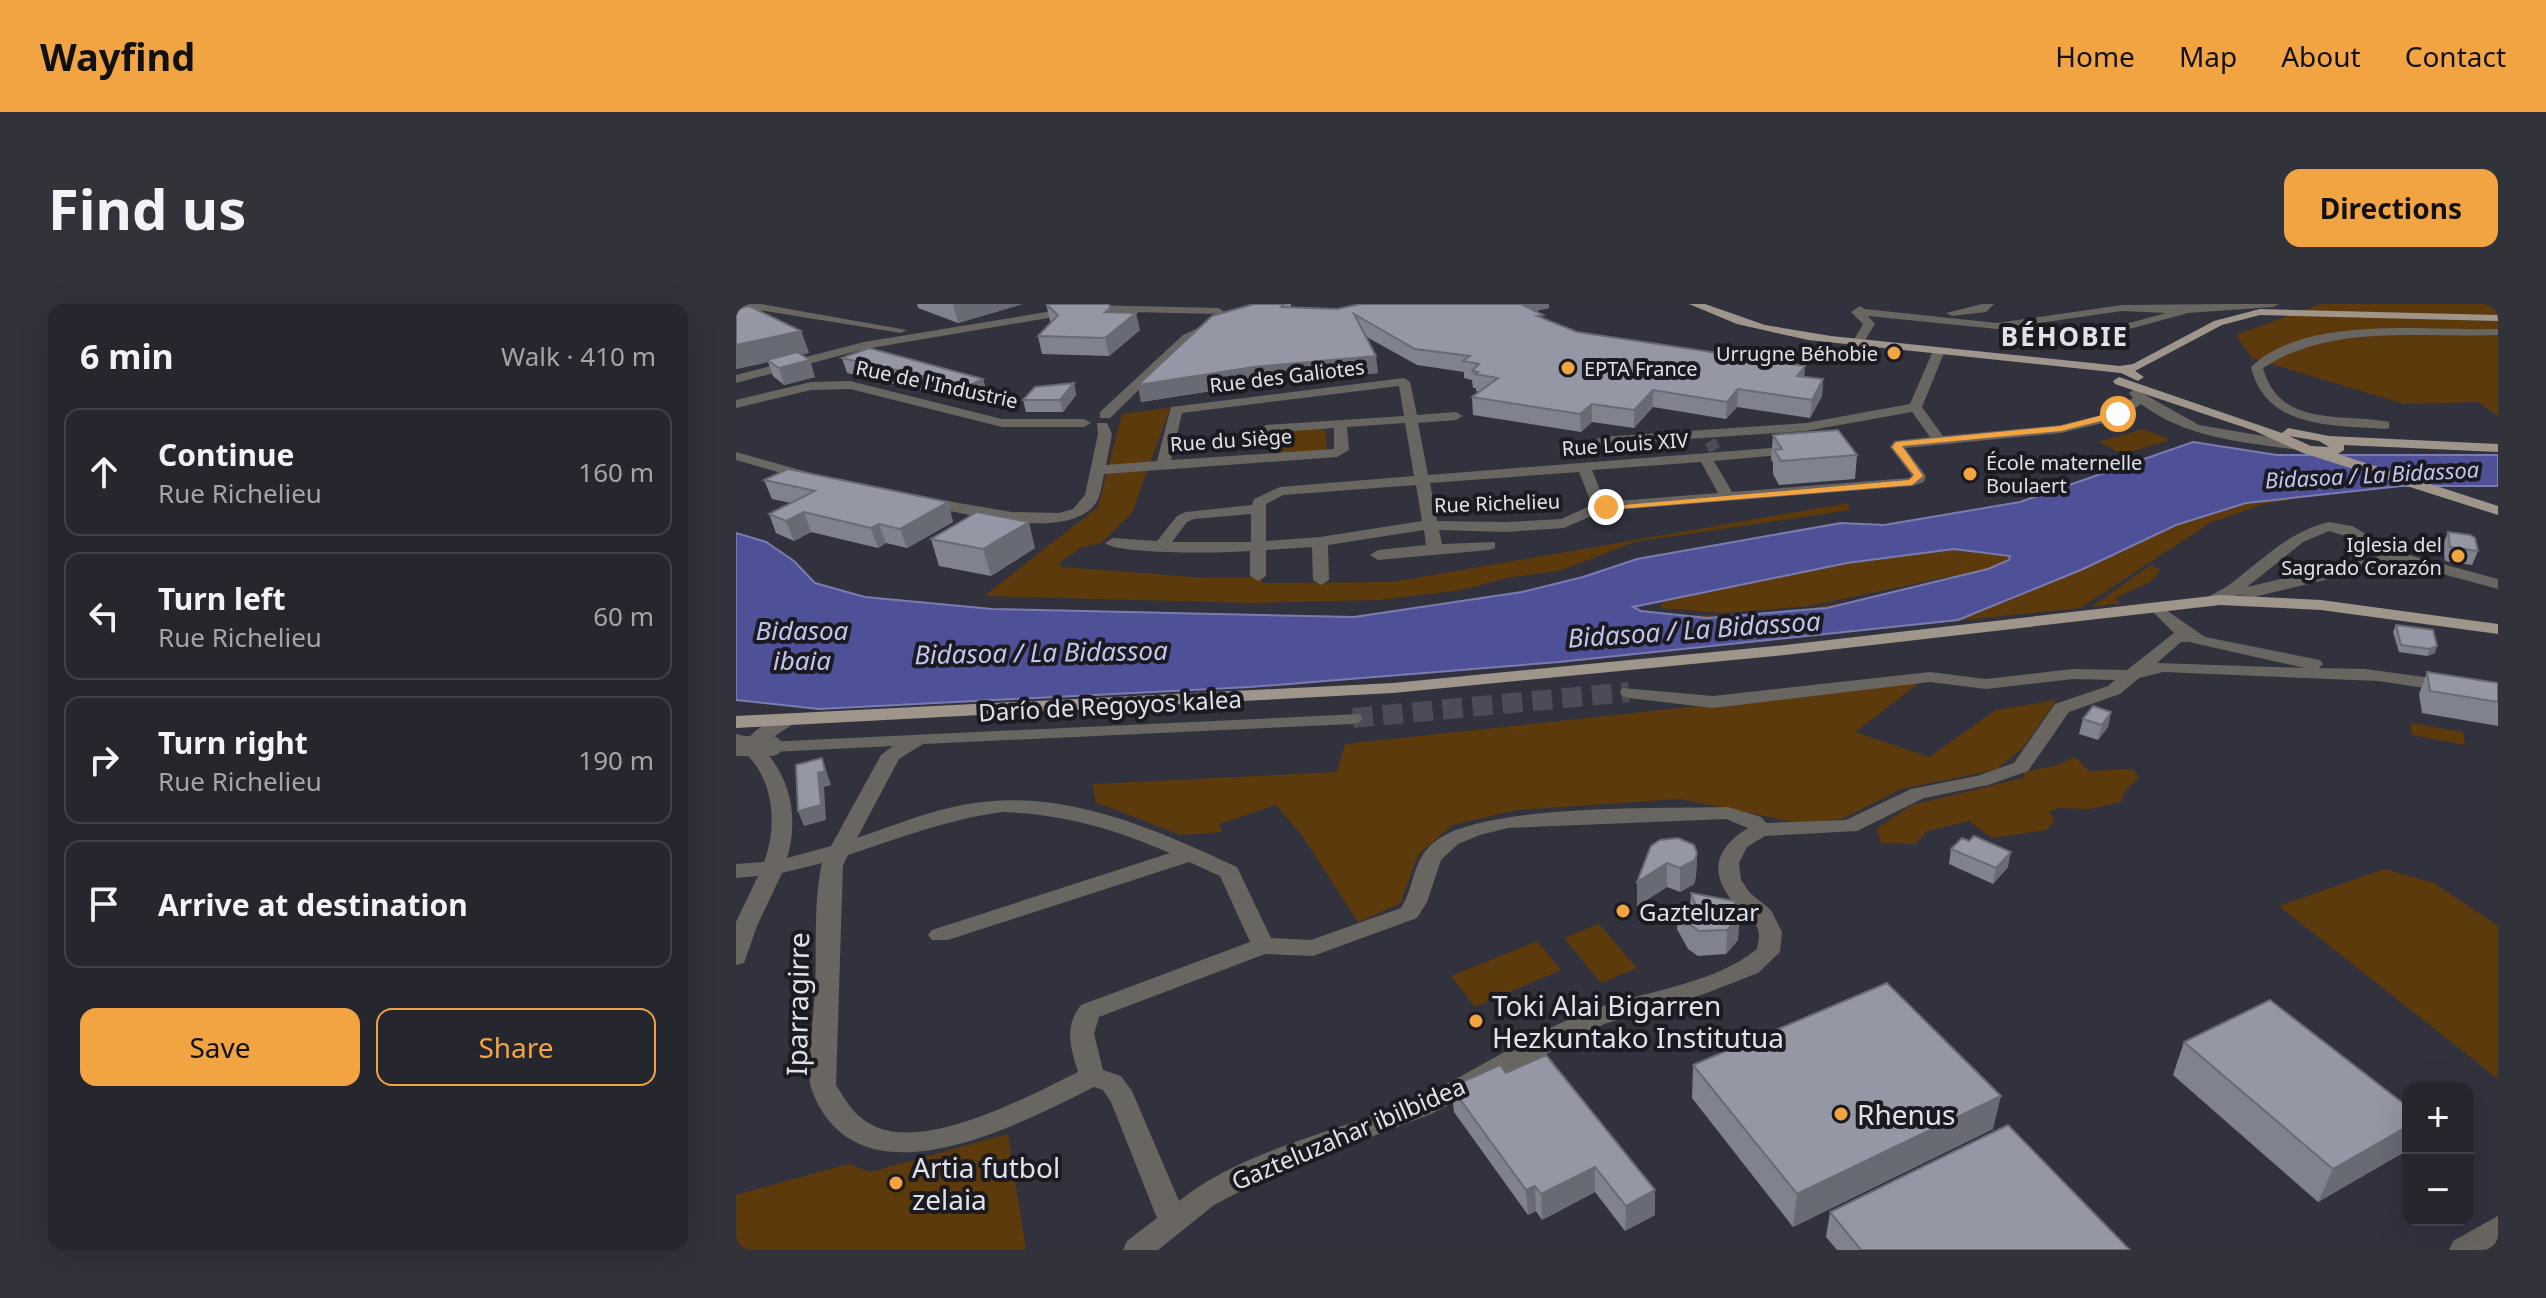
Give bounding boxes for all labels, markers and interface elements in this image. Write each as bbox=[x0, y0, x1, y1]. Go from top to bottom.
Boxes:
text: Wayfind bbox=[40, 30, 195, 82]
text: Home bbox=[2055, 37, 2135, 75]
text: Map bbox=[2179, 37, 2237, 75]
text: About bbox=[2281, 37, 2361, 75]
text: Contact bbox=[2405, 37, 2506, 75]
button: Directions bbox=[2284, 169, 2498, 247]
text: Find us bbox=[48, 170, 246, 246]
district label: BÉHOBIE bbox=[2001, 318, 2129, 354]
text: 6 min bbox=[80, 333, 174, 379]
text: Walk · 410 m bbox=[501, 338, 656, 374]
place label: Urrugne Béhobie bbox=[1716, 340, 1878, 367]
marker: Urrugne Béhobie bbox=[1885, 344, 1903, 362]
street label: Rue des Galiotes bbox=[1208, 353, 1366, 399]
street label: Rue de l'Industrie bbox=[853, 354, 1021, 414]
place label: EPTA France bbox=[1584, 355, 1698, 382]
marker: EPTA France bbox=[1559, 359, 1577, 377]
route start bbox=[2100, 396, 2136, 432]
street label: Rue du Siège bbox=[1169, 422, 1293, 458]
street label: Rue Louis XIV bbox=[1561, 426, 1689, 462]
text: Continue bbox=[158, 434, 294, 475]
place label: École maternelle Boulaert bbox=[1986, 449, 2142, 499]
icon: ahead bbox=[82, 450, 126, 494]
water label: Bidasoa / La Bidassoa bbox=[2264, 453, 2480, 495]
text: 160 m bbox=[578, 454, 654, 490]
marker: École maternelle Boulaert bbox=[1961, 465, 1979, 483]
text: Rue Richelieu bbox=[158, 475, 322, 511]
street label: Rue Richelieu bbox=[1434, 487, 1560, 519]
route end bbox=[1588, 489, 1624, 525]
place label: Iglesia del Sagrado Corazón bbox=[2281, 531, 2442, 581]
marker: Iglesia del Sagrado Corazón bbox=[2449, 547, 2467, 565]
text: Turn left bbox=[158, 578, 286, 619]
icon: left bbox=[82, 594, 126, 638]
text: 60 m bbox=[593, 598, 654, 634]
water label: Bidasoa / La Bidassoa bbox=[1566, 602, 1822, 656]
water label: Bidasoa ibaia bbox=[756, 612, 849, 678]
text: Rue Richelieu bbox=[158, 619, 322, 655]
water label: Bidasoa / La Bidassoa bbox=[914, 632, 1168, 672]
street label: Darío de Regoyos kalea bbox=[978, 682, 1242, 728]
text: Turn right bbox=[158, 722, 308, 763]
icon: right bbox=[82, 738, 126, 782]
text: 190 m bbox=[578, 742, 654, 778]
text: Rue Richelieu bbox=[158, 763, 322, 799]
icon: arrive bbox=[82, 882, 126, 926]
text: Arrive at destination bbox=[158, 884, 468, 925]
place label: Gazteluzar bbox=[1639, 895, 1759, 928]
marker: Gazteluzar bbox=[1614, 902, 1632, 920]
street label: Iparragirre bbox=[777, 932, 817, 1076]
place label: Toki Alai Bigarren Hezkuntako Institutua bbox=[1492, 986, 1784, 1056]
button: Save bbox=[80, 1008, 360, 1086]
button: Share bbox=[376, 1008, 656, 1086]
marker: Toki Alai Bigarren Hezkuntako Institutua bbox=[1467, 1012, 1485, 1030]
street label: Gazteluzahar ibilbidea bbox=[1226, 1069, 1470, 1197]
map controls bbox=[2402, 1082, 2474, 1226]
button: + bbox=[2402, 1082, 2474, 1154]
place label: Rhenus bbox=[1857, 1095, 1956, 1133]
marker: Rhenus bbox=[1832, 1105, 1850, 1123]
place label: Artia futbol zelaia bbox=[912, 1148, 1060, 1218]
button: − bbox=[2402, 1154, 2474, 1226]
marker: Artia futbol zelaia bbox=[887, 1174, 905, 1192]

